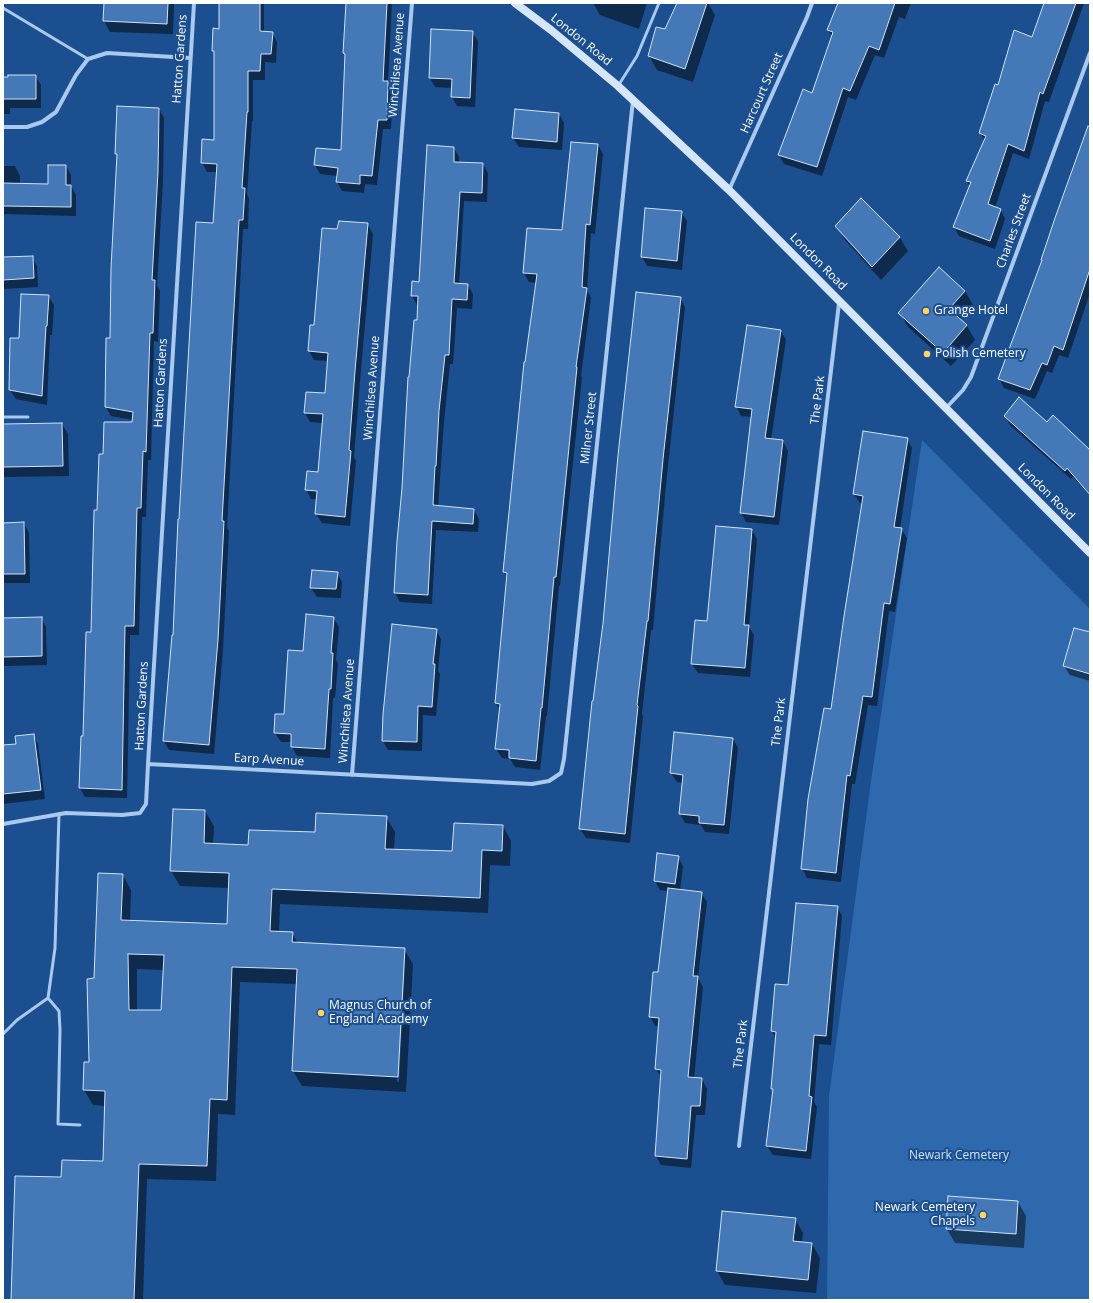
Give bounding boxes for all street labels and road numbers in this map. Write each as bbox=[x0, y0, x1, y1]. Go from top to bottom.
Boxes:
street label: London Road bbox=[548, 11, 614, 69]
street label: Winchilsea Avenue bbox=[386, 12, 408, 118]
street label: Hatton Gardens bbox=[170, 14, 190, 104]
street label: Harcourt Street bbox=[738, 51, 786, 135]
street label: Charles Street bbox=[994, 192, 1034, 270]
street label: London Road bbox=[787, 231, 849, 293]
street label: Winchilsea Avenue bbox=[361, 335, 383, 441]
street label: Hatton Gardens bbox=[151, 338, 171, 428]
street label: The Park bbox=[808, 375, 828, 425]
street label: Milner Street bbox=[578, 391, 600, 465]
street label: London Road bbox=[1015, 461, 1077, 523]
street label: Winchilsea Avenue bbox=[336, 658, 358, 764]
street label: Hatton Gardens bbox=[132, 661, 152, 751]
street label: The Park bbox=[769, 697, 789, 747]
street label: Earp Avenue bbox=[233, 751, 305, 769]
street label: The Park bbox=[731, 1019, 751, 1069]

